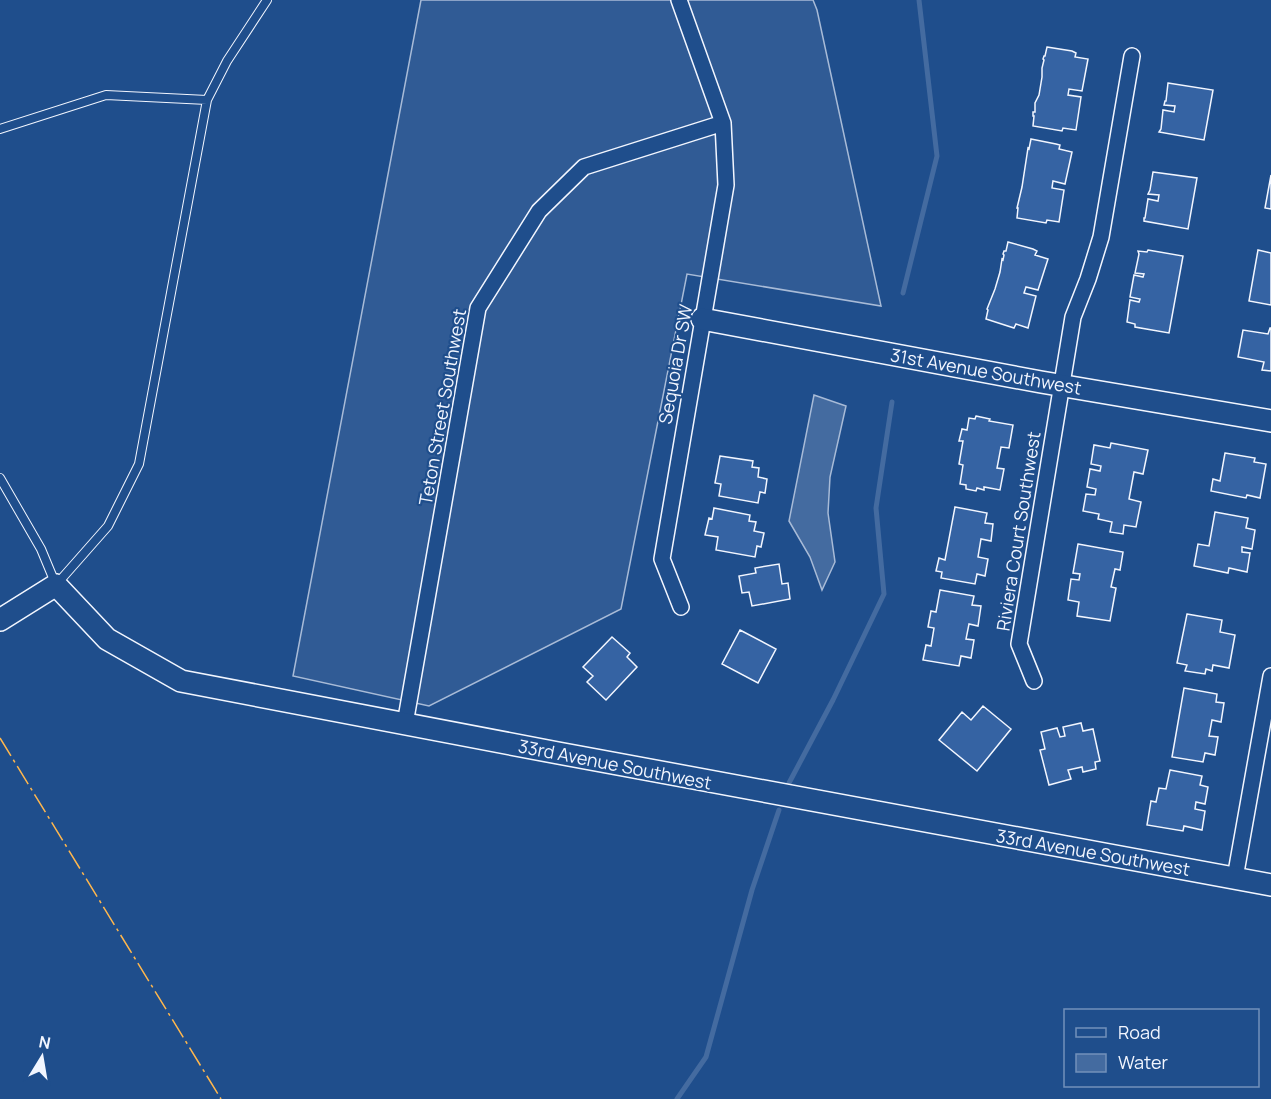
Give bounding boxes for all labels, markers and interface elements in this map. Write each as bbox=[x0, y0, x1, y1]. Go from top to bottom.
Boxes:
street label: Sequoia Dr SW bbox=[653, 302, 697, 426]
street label: Teton Street Southwest bbox=[413, 307, 471, 507]
street label: 31st Avenue Southwest bbox=[889, 342, 1083, 400]
street label: Riviera Court Southwest bbox=[990, 430, 1046, 632]
street label: 33rd Avenue Southwest bbox=[516, 733, 714, 795]
street label: 33rd Avenue Southwest bbox=[994, 823, 1192, 881]
legend bbox=[1064, 1009, 1259, 1087]
text: Road bbox=[1118, 1020, 1161, 1044]
north arrow bbox=[12, 1027, 72, 1087]
text: N bbox=[37, 1030, 53, 1054]
text: Water bbox=[1118, 1050, 1168, 1074]

